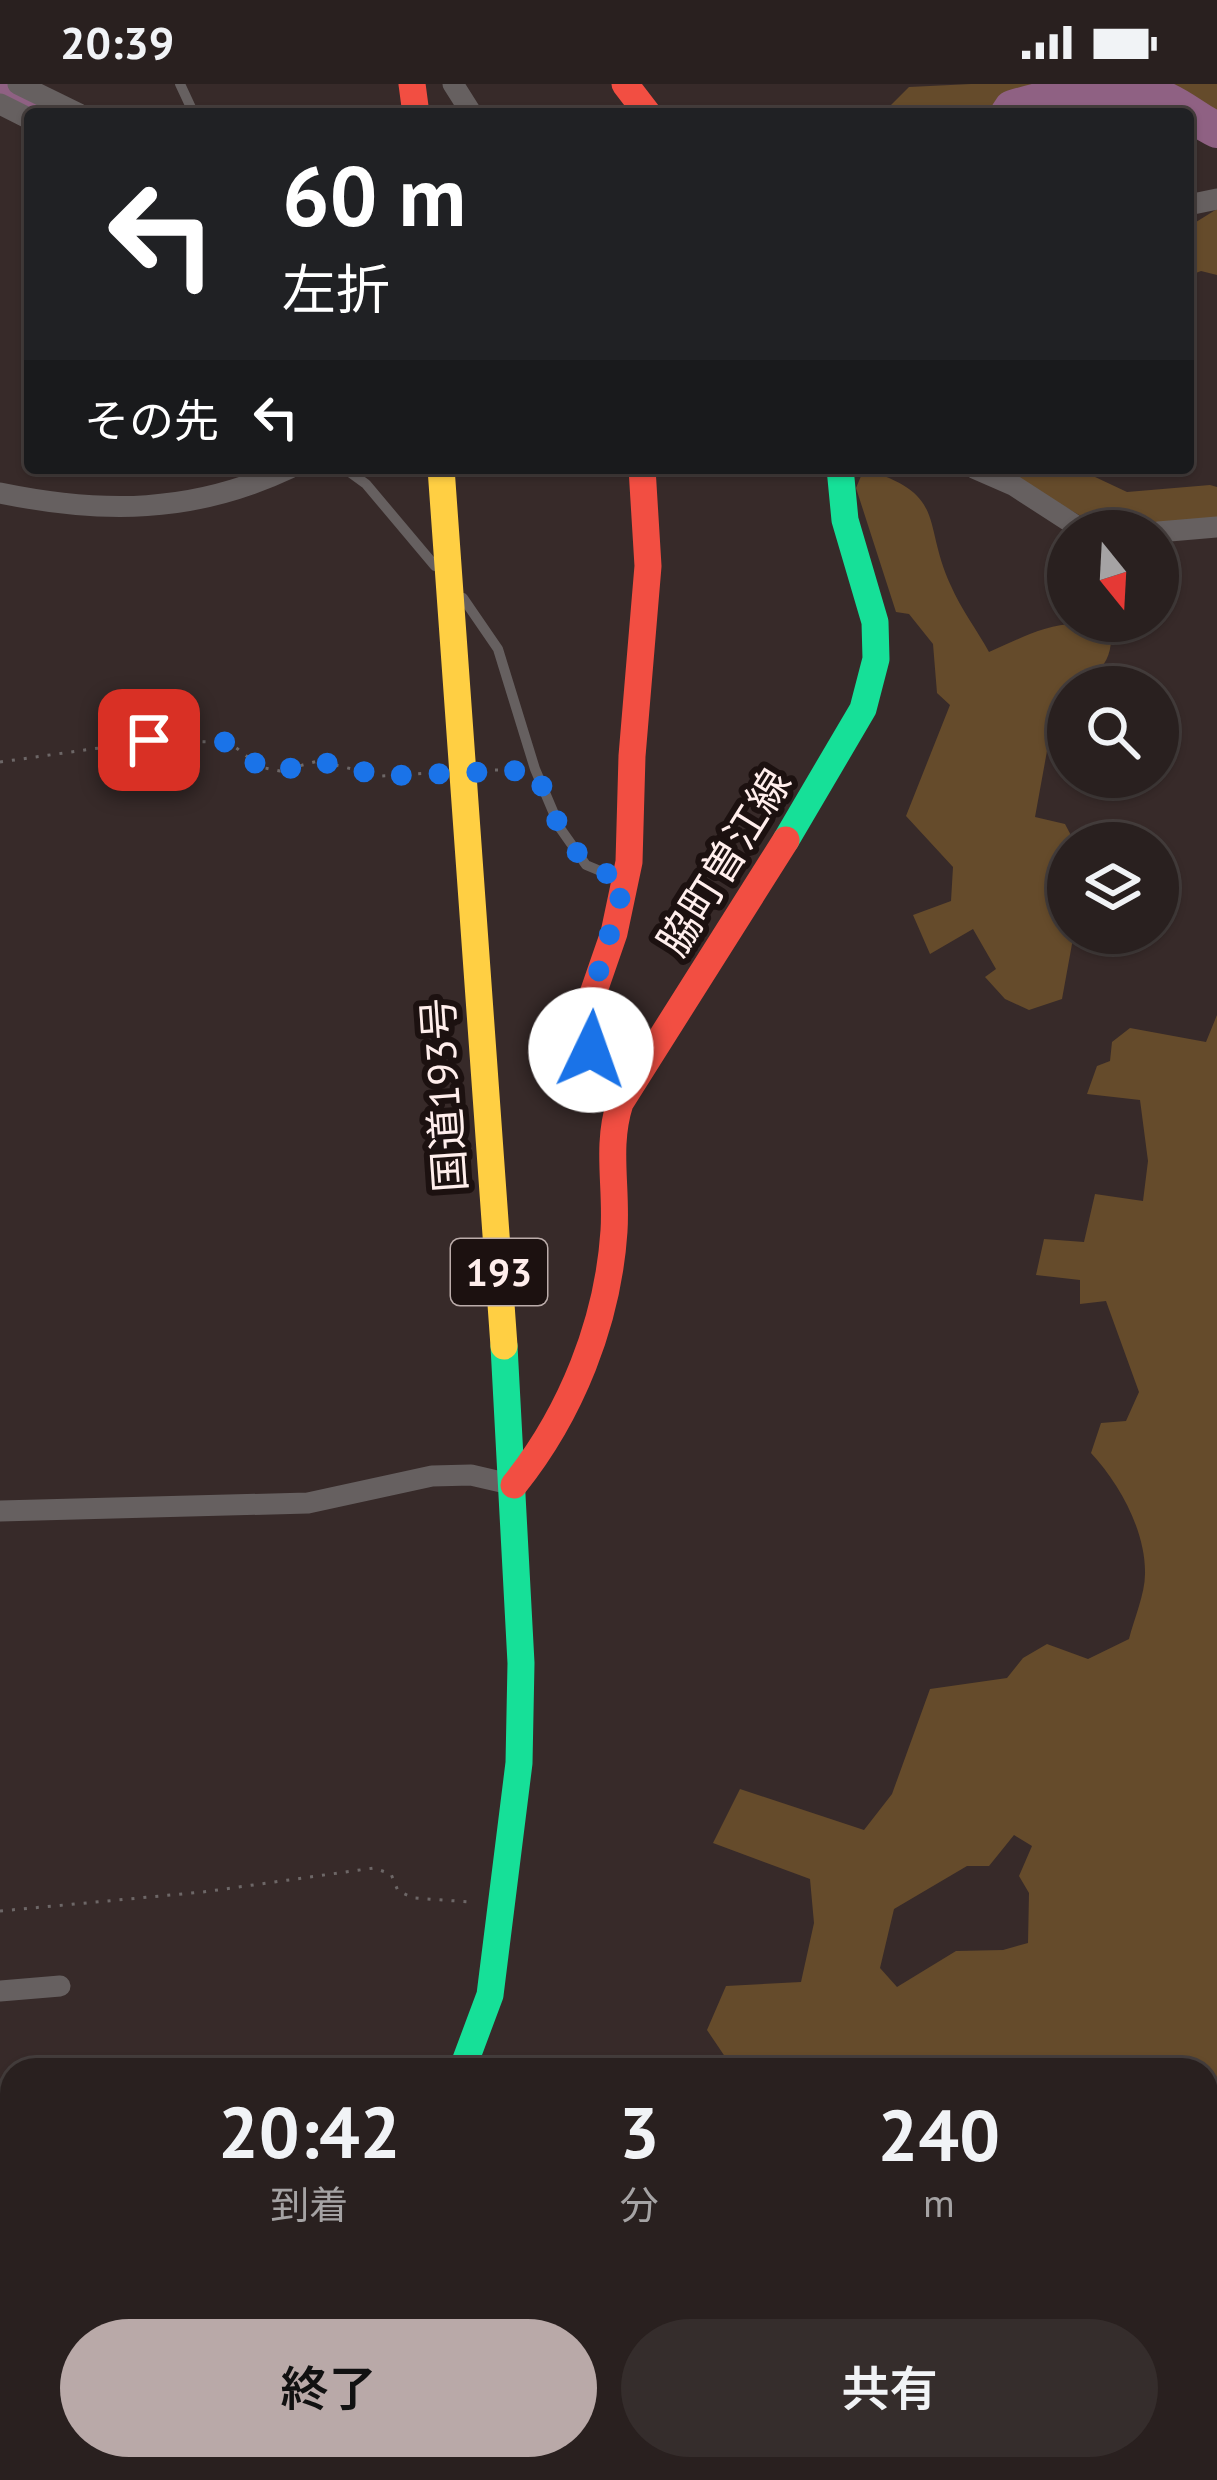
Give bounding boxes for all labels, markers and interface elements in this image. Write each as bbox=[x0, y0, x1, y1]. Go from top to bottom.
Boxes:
text: 20:39 bbox=[60, 13, 174, 71]
text: 60 m bbox=[282, 140, 466, 249]
icon: left bbox=[84, 156, 240, 312]
text: 左折 bbox=[282, 254, 390, 324]
icon: left bbox=[243, 384, 309, 450]
text: その先 bbox=[84, 391, 219, 449]
north arrow bbox=[1047, 510, 1179, 642]
map controls bbox=[1047, 510, 1179, 954]
button: search bbox=[1047, 666, 1179, 798]
pin bbox=[98, 689, 200, 791]
icon: arrive bbox=[116, 707, 182, 773]
street label: 脇町曽江線 bbox=[645, 758, 803, 965]
button: layers bbox=[1047, 822, 1179, 954]
position arrow bbox=[528, 987, 654, 1113]
street label: 国道193号 bbox=[409, 996, 478, 1194]
road number: 193 bbox=[451, 1239, 547, 1305]
text: 20:42 bbox=[218, 2085, 401, 2178]
text: 3 bbox=[619, 2085, 660, 2178]
text: 240 bbox=[878, 2088, 1000, 2181]
text: m bbox=[923, 2177, 955, 2228]
text: 到着 bbox=[270, 2179, 348, 2230]
text: 分 bbox=[620, 2179, 659, 2230]
button: 終了 bbox=[60, 2319, 597, 2457]
button: 共有 bbox=[621, 2319, 1158, 2457]

